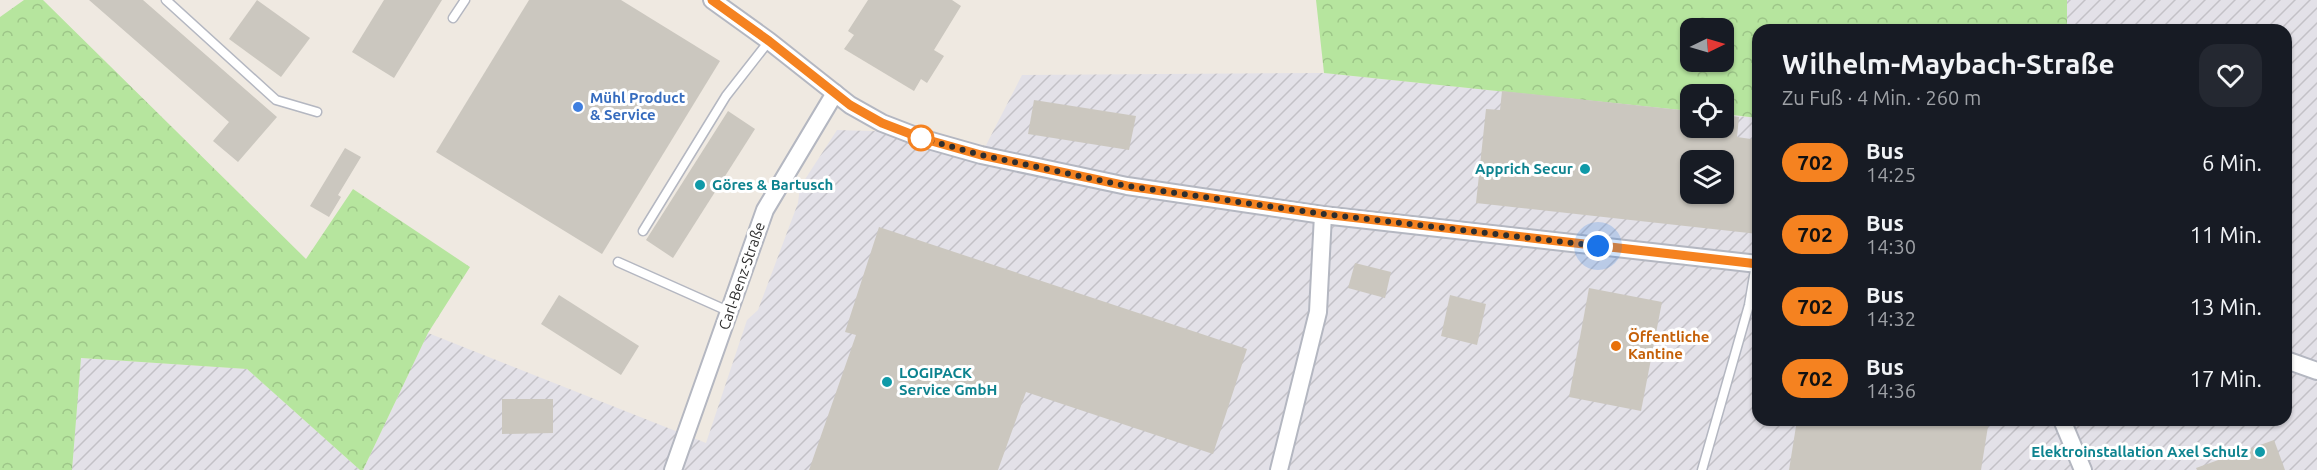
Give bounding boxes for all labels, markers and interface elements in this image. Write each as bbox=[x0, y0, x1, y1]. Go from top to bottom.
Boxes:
north arrow bbox=[1680, 18, 1734, 72]
map controls bbox=[1680, 18, 1734, 204]
button: heart bbox=[2199, 44, 2262, 107]
text: Wilhelm-Maybach-Straße bbox=[1782, 48, 2115, 79]
button: locate bbox=[1680, 84, 1734, 138]
text: Zu Fuß · 4 Min. · 260 m bbox=[1782, 86, 1981, 109]
place label: Mühl Product & Service bbox=[590, 89, 686, 123]
marker: Mühl Product & Service bbox=[571, 100, 585, 114]
unlabelled marker bbox=[908, 125, 934, 151]
text: Bus bbox=[1866, 138, 1904, 163]
button: layers bbox=[1680, 150, 1734, 204]
text: 702 bbox=[1797, 150, 1833, 174]
text: 6 Min. bbox=[2202, 150, 2262, 175]
place label: Apprich Secur bbox=[1475, 160, 1574, 177]
marker: Apprich Secur bbox=[1578, 162, 1592, 176]
text: 14:25 bbox=[1866, 163, 1916, 186]
place label: Göres & Bartusch bbox=[712, 176, 833, 193]
marker: Göres & Bartusch bbox=[693, 178, 707, 192]
text: Bus bbox=[1866, 210, 1904, 235]
street label: Carl-Benz-Straße bbox=[715, 220, 768, 332]
text: 702 bbox=[1797, 222, 1833, 246]
text: 11 Min. bbox=[2190, 222, 2262, 247]
your location bbox=[1583, 231, 1613, 261]
text: 14:30 bbox=[1866, 235, 1916, 258]
text: Bus bbox=[1866, 282, 1904, 307]
text: 702 bbox=[1797, 294, 1833, 318]
text: 13 Min. bbox=[2190, 294, 2262, 319]
text: 14:32 bbox=[1866, 307, 1916, 330]
place label: Öffentliche Kantine bbox=[1628, 328, 1709, 362]
marker: Öffentliche Kantine bbox=[1609, 339, 1623, 353]
text: Bus bbox=[1866, 354, 1904, 379]
place label: LOGIPACK Service GmbH bbox=[899, 364, 997, 398]
text: 702 bbox=[1797, 366, 1833, 390]
text: 17 Min. bbox=[2190, 366, 2262, 391]
marker: LOGIPACK Service GmbH bbox=[880, 375, 894, 389]
text: 14:36 bbox=[1866, 379, 1916, 402]
place label: Elektroinstallation Axel Schulz bbox=[2031, 443, 2248, 460]
marker: Elektroinstallation Axel Schulz bbox=[2253, 445, 2267, 459]

